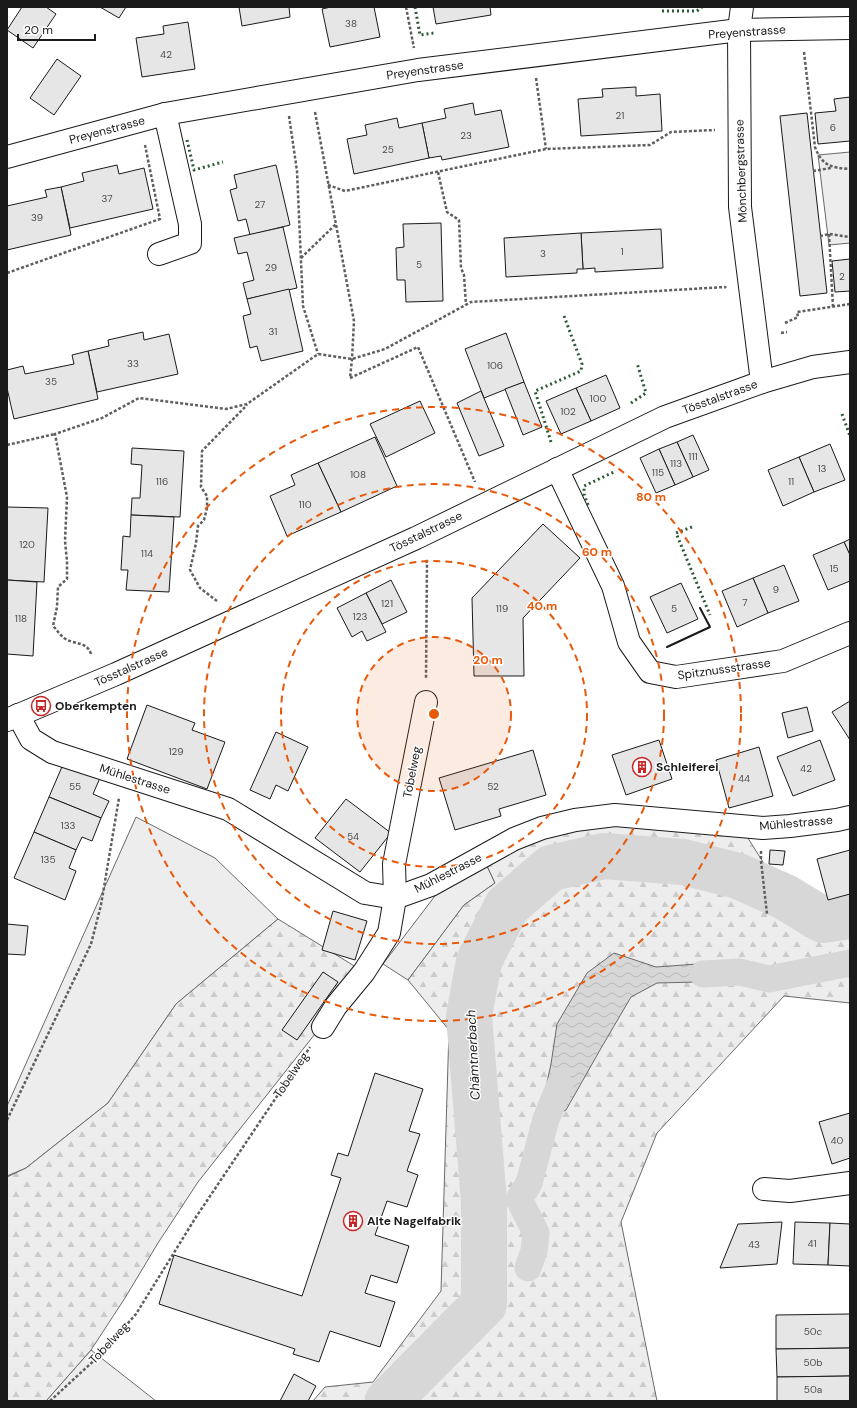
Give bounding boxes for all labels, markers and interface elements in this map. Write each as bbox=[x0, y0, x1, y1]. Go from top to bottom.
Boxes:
scale bar bbox=[18, 16, 95, 42]
house number: 38 bbox=[345, 17, 357, 30]
street label: Preyenstrasse bbox=[708, 21, 787, 43]
text: 20 m bbox=[24, 22, 53, 38]
house number: 42 bbox=[160, 48, 172, 61]
street label: Preyenstrasse bbox=[385, 57, 465, 83]
house number: 21 bbox=[616, 109, 624, 122]
street label: Preyenstrasse bbox=[67, 112, 147, 148]
street label: Mönchbergstrasse bbox=[731, 119, 751, 223]
house number: 6 bbox=[830, 121, 836, 134]
house number: 23 bbox=[460, 129, 472, 142]
house number: 25 bbox=[382, 143, 394, 156]
house number: 37 bbox=[101, 192, 113, 205]
house number: 27 bbox=[255, 198, 265, 211]
house number: 39 bbox=[31, 211, 43, 224]
house number: 1 bbox=[620, 245, 624, 258]
house number: 3 bbox=[540, 247, 546, 260]
house number: 5 bbox=[416, 258, 422, 271]
house number: 29 bbox=[265, 261, 277, 274]
house number: 2 bbox=[839, 270, 845, 283]
house number: 31 bbox=[269, 325, 277, 338]
house number: 33 bbox=[127, 357, 139, 370]
house number: 106 bbox=[487, 359, 503, 372]
house number: 35 bbox=[45, 375, 57, 388]
street label: Tösstalstrasse bbox=[680, 376, 760, 418]
house number: 100 bbox=[590, 392, 607, 405]
house number: 102 bbox=[560, 405, 576, 418]
house number: 111 bbox=[688, 450, 698, 463]
house number: 113 bbox=[670, 457, 682, 470]
house number: 13 bbox=[817, 462, 827, 475]
house number: 115 bbox=[652, 466, 664, 479]
house number: 108 bbox=[350, 468, 366, 481]
house number: 116 bbox=[156, 475, 168, 488]
house number: 11 bbox=[788, 475, 794, 488]
text: 80 m bbox=[636, 489, 666, 505]
house number: 110 bbox=[298, 498, 312, 511]
street label: Tösstalstrasse bbox=[387, 507, 465, 556]
house number: 120 bbox=[19, 538, 35, 551]
text: 60 m bbox=[582, 544, 612, 560]
house number: 114 bbox=[141, 547, 153, 560]
house number: 15 bbox=[829, 562, 839, 575]
house number: 9 bbox=[773, 583, 779, 596]
house number: 7 bbox=[742, 596, 748, 609]
house number: 121 bbox=[381, 597, 393, 610]
text: 40 m bbox=[527, 598, 557, 614]
house number: 119 bbox=[496, 602, 508, 615]
house number: 5 bbox=[671, 602, 677, 615]
house number: 123 bbox=[353, 610, 367, 623]
house number: 118 bbox=[15, 612, 27, 625]
street label: Tösstalstrasse bbox=[92, 644, 170, 690]
text: 20 m bbox=[473, 652, 503, 668]
street label: Spitznussstrasse bbox=[677, 655, 772, 683]
bus stop icon: Oberkempten bbox=[30, 695, 52, 717]
place label: Oberkempten bbox=[55, 698, 137, 714]
centre of rings bbox=[427, 707, 441, 721]
house number: 129 bbox=[168, 745, 184, 758]
street label: Tobelweg bbox=[399, 745, 425, 799]
building icon: Schleiferei bbox=[631, 756, 653, 778]
place label: Schleiferei bbox=[656, 759, 718, 775]
street label: Mühlestrasse bbox=[97, 760, 173, 798]
house number: 42 bbox=[800, 762, 812, 775]
house number: 44 bbox=[738, 772, 750, 785]
house number: 55 bbox=[69, 780, 81, 793]
house number: 52 bbox=[487, 780, 499, 793]
street label: Mühlestrasse bbox=[759, 812, 834, 834]
house number: 133 bbox=[61, 819, 76, 832]
house number: 54 bbox=[347, 830, 359, 843]
street label: Mühlestrasse bbox=[412, 849, 485, 897]
house number: 135 bbox=[40, 853, 56, 866]
water label: Chämtnerbach bbox=[462, 1009, 484, 1101]
street label: Tobelweg bbox=[270, 1049, 312, 1101]
house number: 40 bbox=[831, 1134, 844, 1147]
building icon: Alte Nagelfabrik bbox=[342, 1210, 364, 1232]
place label: Alte Nagelfabrik bbox=[367, 1213, 461, 1229]
house number: 41 bbox=[807, 1237, 817, 1250]
house number: 43 bbox=[748, 1238, 760, 1251]
street label: Tobelweg bbox=[85, 1318, 133, 1368]
house number: 50c bbox=[804, 1325, 823, 1338]
house number: 50b bbox=[803, 1356, 823, 1369]
house number: 50a bbox=[804, 1383, 822, 1396]

